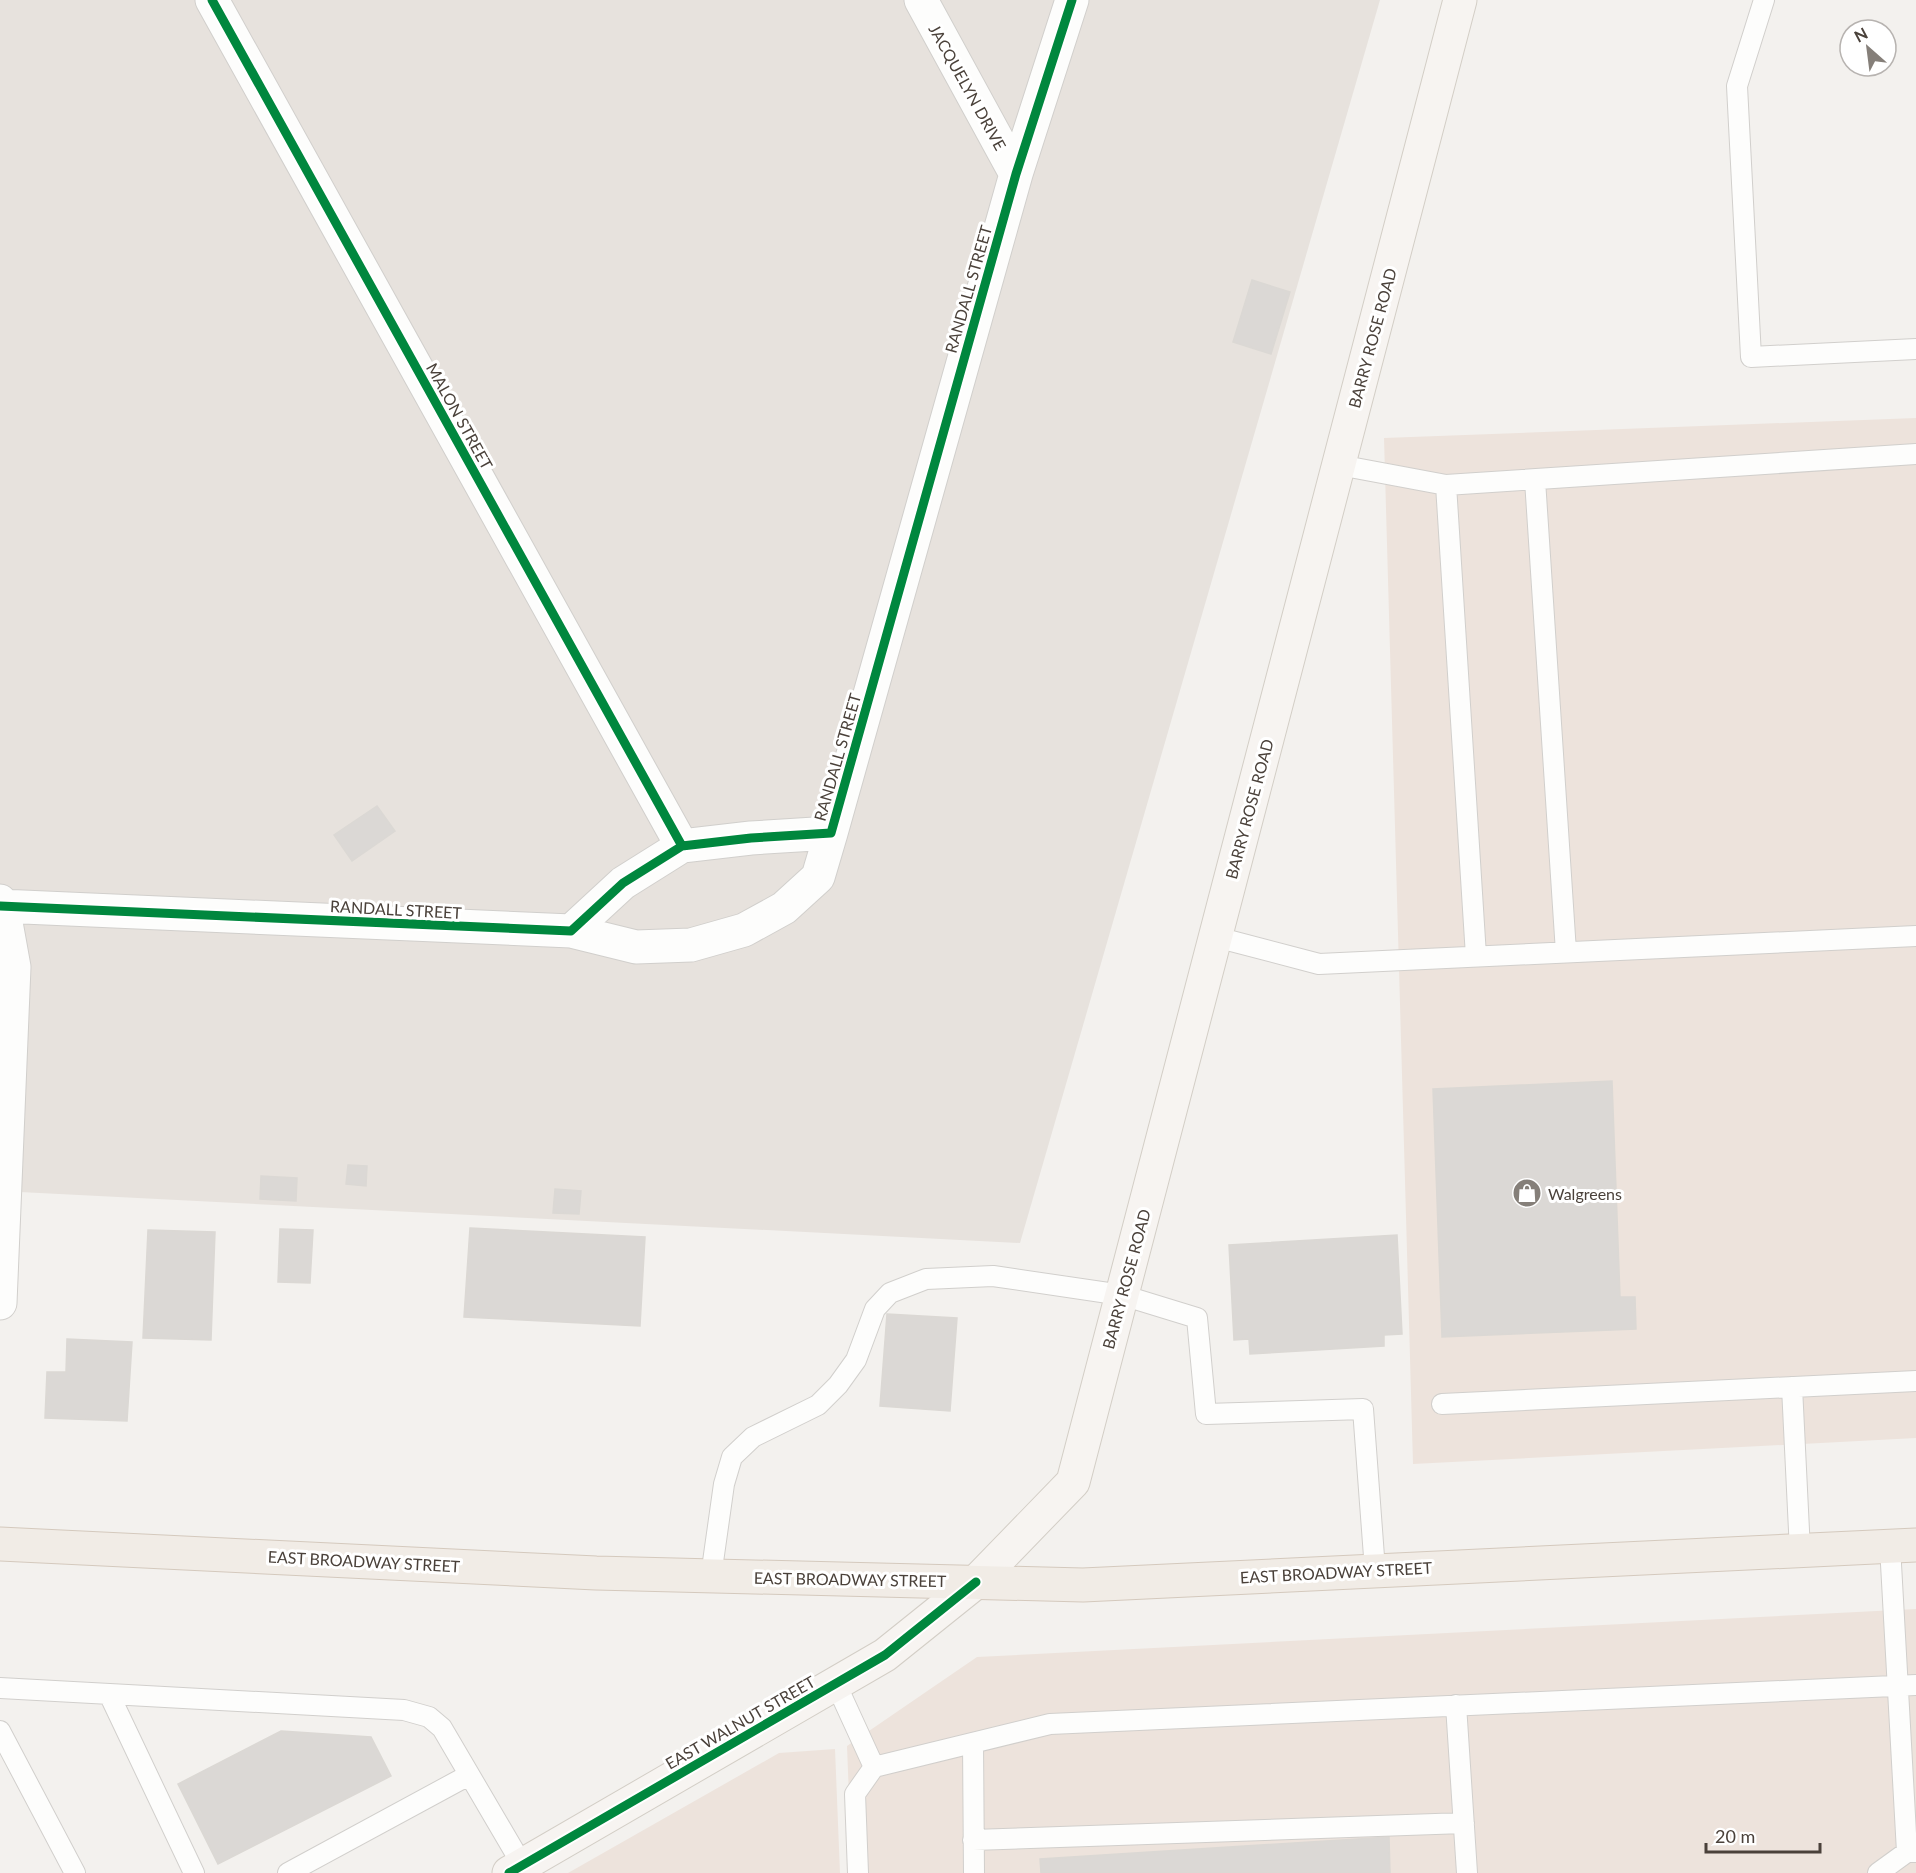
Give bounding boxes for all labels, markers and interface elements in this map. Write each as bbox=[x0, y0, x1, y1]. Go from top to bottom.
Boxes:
north arrow bbox=[1838, 18, 1898, 78]
street label: JACQUELYN DRIVE bbox=[925, 21, 1011, 153]
text: N bbox=[1851, 23, 1871, 46]
street label: RANDALL STREET bbox=[941, 222, 995, 355]
street label: BARRY ROSE ROAD bbox=[1344, 266, 1400, 410]
street label: MALON STREET bbox=[423, 360, 497, 473]
street label: RANDALL STREET bbox=[810, 690, 864, 823]
street label: BARRY ROSE ROAD bbox=[1221, 737, 1277, 881]
street label: RANDALL STREET bbox=[330, 896, 463, 922]
shop icon: Walgreens bbox=[1511, 1177, 1543, 1209]
place label: Walgreens bbox=[1548, 1184, 1622, 1203]
street label: BARRY ROSE ROAD bbox=[1098, 1207, 1154, 1351]
street label: EAST BROADWAY STREET bbox=[267, 1546, 461, 1576]
street label: EAST BROADWAY STREET bbox=[1239, 1557, 1433, 1587]
street label: EAST BROADWAY STREET bbox=[754, 1568, 947, 1590]
street label: EAST WALNUT STREET bbox=[662, 1671, 819, 1773]
scale bar bbox=[1706, 1816, 1820, 1854]
text: 20 m bbox=[1715, 1825, 1755, 1847]

